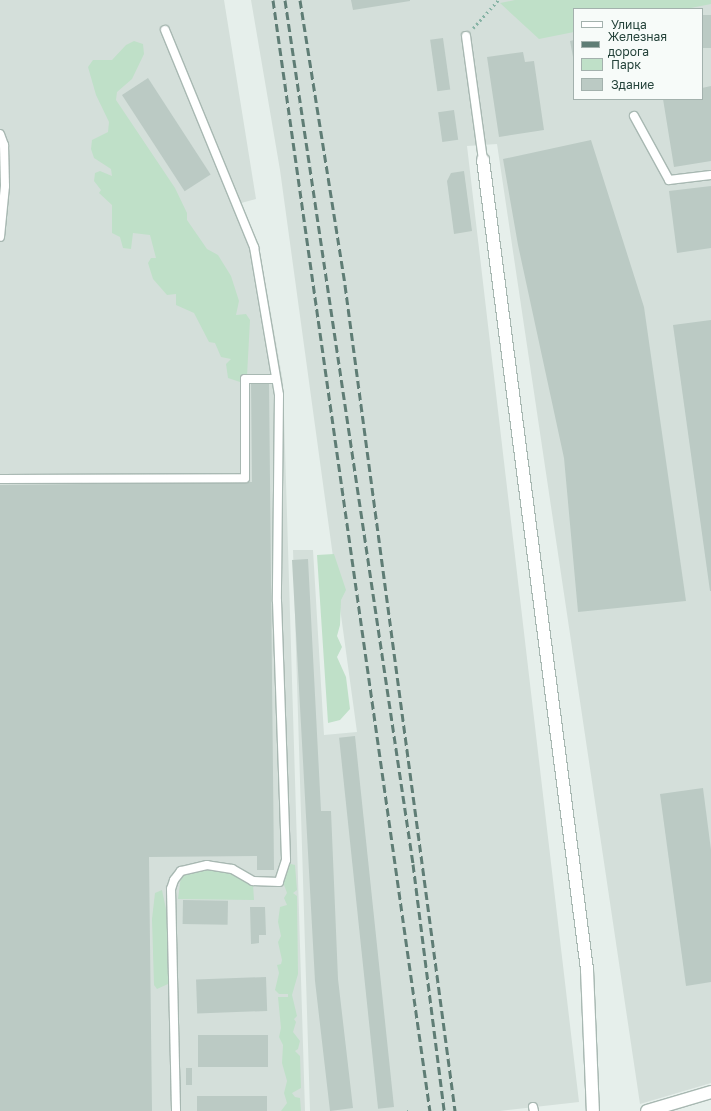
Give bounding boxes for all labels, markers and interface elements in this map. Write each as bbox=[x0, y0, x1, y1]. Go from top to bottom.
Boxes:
legend bbox=[573, 8, 703, 100]
text: Улица bbox=[611, 17, 647, 32]
text: Железная дорога bbox=[608, 29, 667, 59]
text: Парк bbox=[611, 57, 641, 72]
text: Здание bbox=[611, 77, 654, 92]

